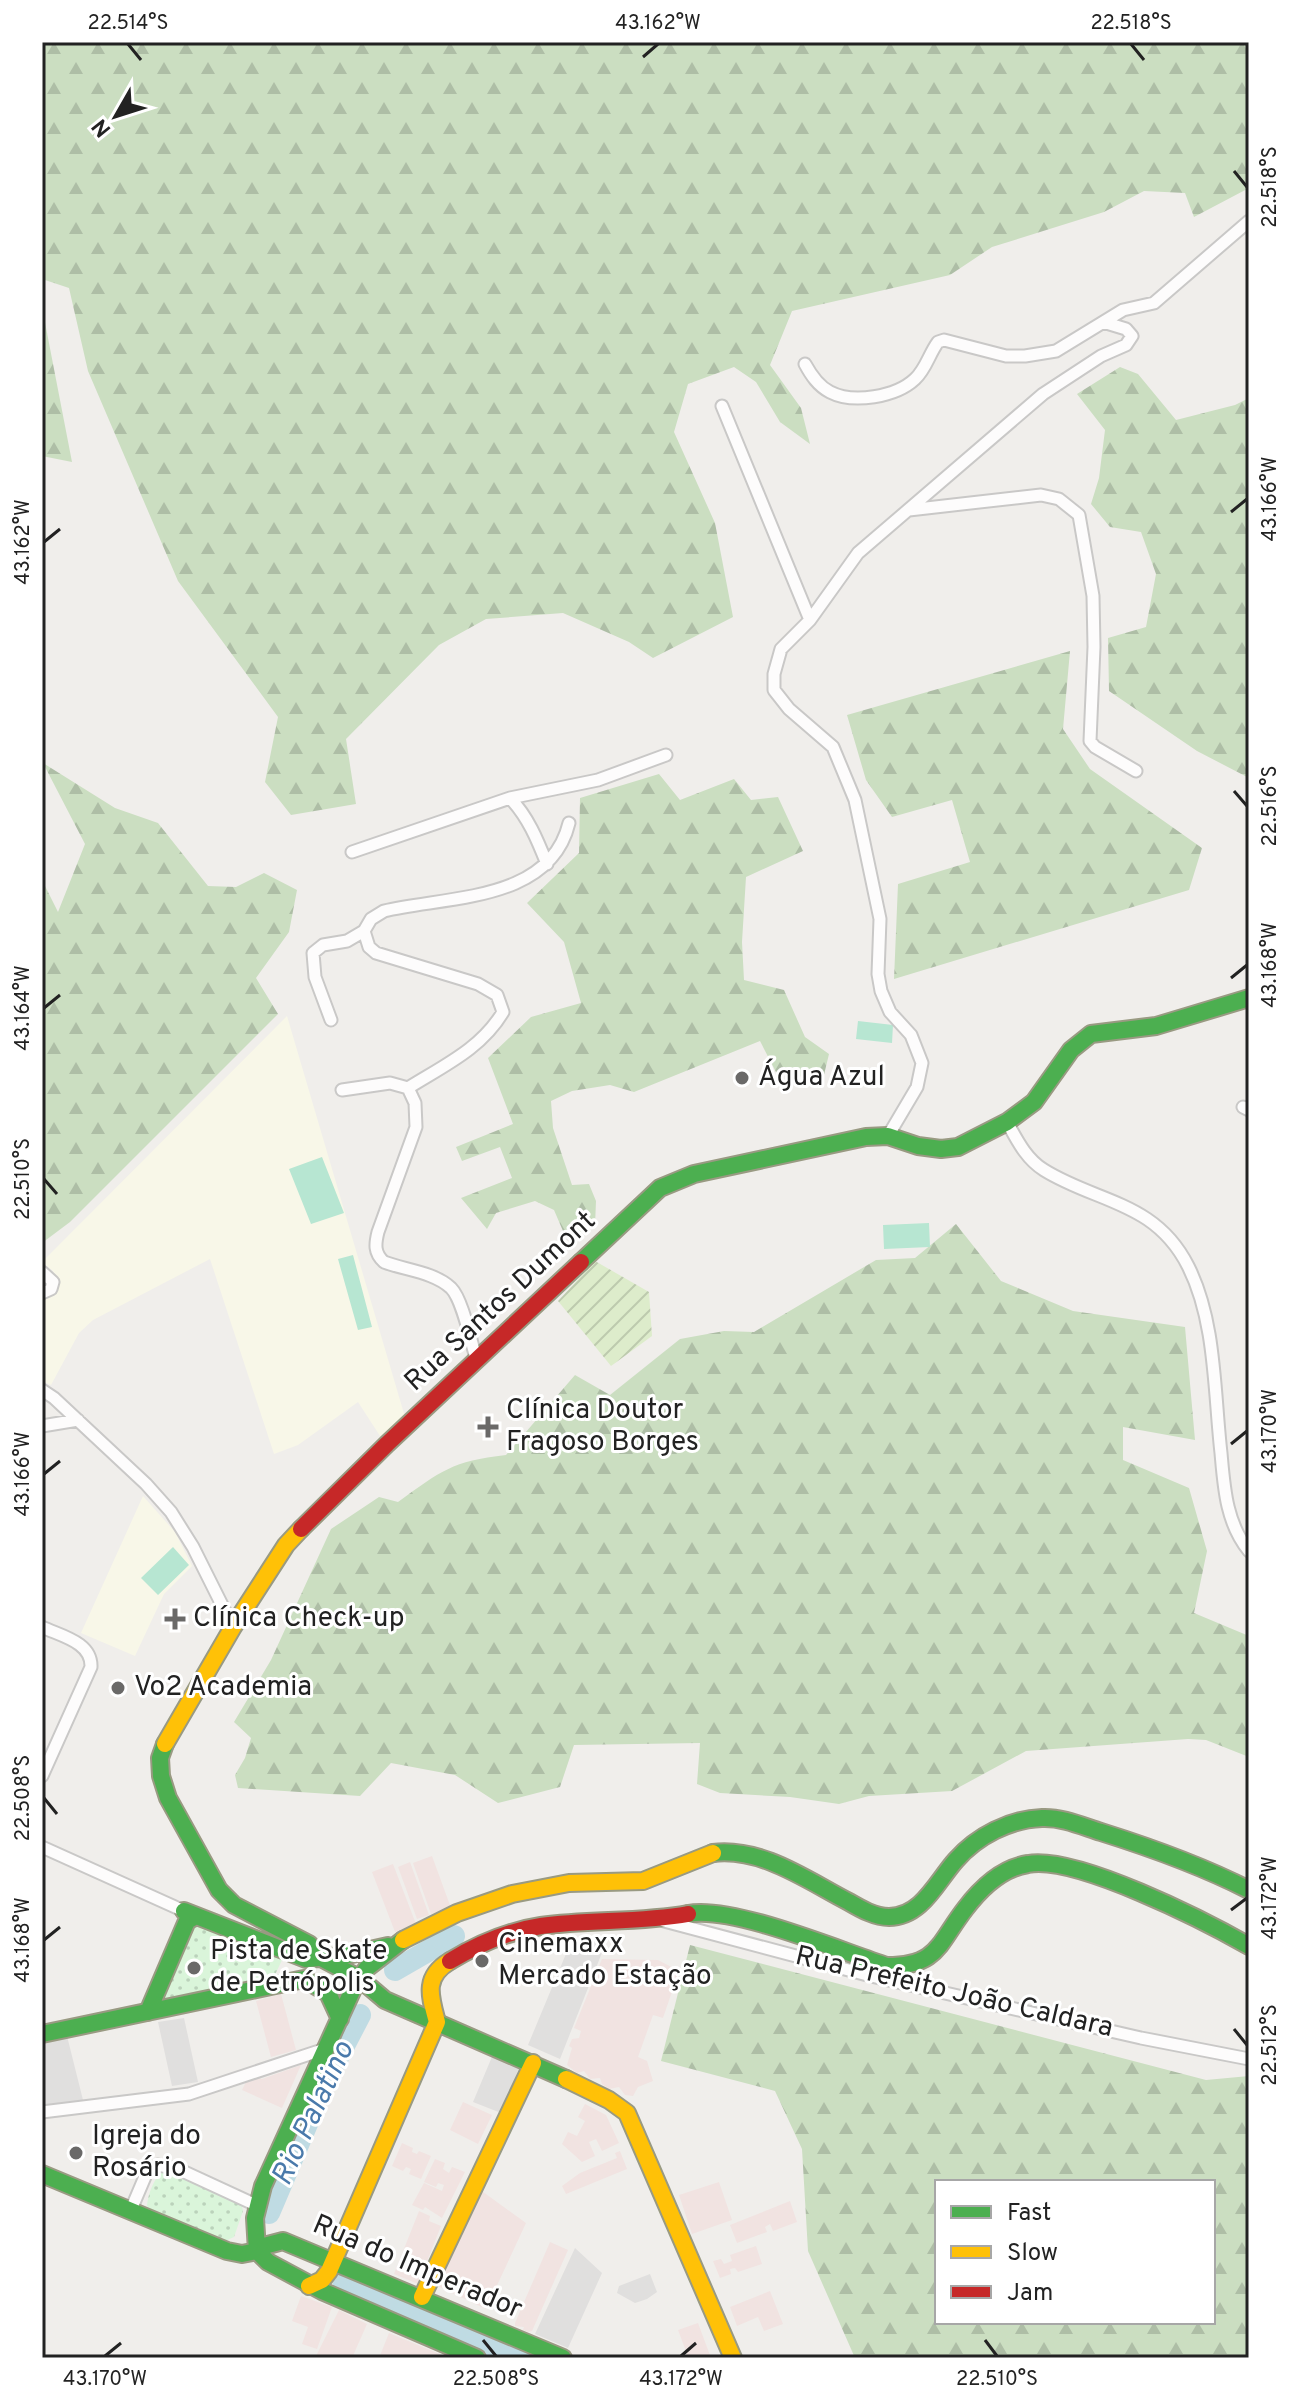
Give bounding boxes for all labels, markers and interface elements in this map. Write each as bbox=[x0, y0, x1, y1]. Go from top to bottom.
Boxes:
text: 22.514°S bbox=[87, 11, 169, 37]
text: 43.162°W bbox=[615, 11, 701, 37]
text: 22.518°S bbox=[1090, 11, 1172, 37]
north arrow bbox=[76, 76, 156, 156]
text: N bbox=[87, 112, 118, 142]
text: 22.518°S bbox=[1258, 146, 1284, 228]
text: 43.166°W bbox=[1258, 456, 1284, 542]
text: 43.162°W bbox=[11, 499, 37, 585]
text: 22.516°S bbox=[1258, 766, 1284, 846]
text: 43.168°W bbox=[1258, 922, 1284, 1008]
text: 43.164°W bbox=[11, 965, 37, 1051]
place label: Água Azul bbox=[758, 1058, 885, 1096]
marker: Água Azul bbox=[733, 1069, 751, 1087]
text: 22.510°S bbox=[11, 1138, 37, 1220]
street label: Rua Santos Dumont bbox=[398, 1204, 604, 1400]
text: 43.170°W bbox=[1258, 1389, 1284, 1473]
place label: Clínica Doutor Fragoso Borges bbox=[506, 1393, 699, 1461]
marker: Clínica Doutor Fragoso Borges bbox=[477, 1416, 499, 1438]
text: 43.166°W bbox=[11, 1431, 37, 1517]
place label: Clínica Check-up bbox=[193, 1601, 404, 1637]
marker: Clínica Check-up bbox=[164, 1608, 186, 1630]
place label: Vo2 Academia bbox=[134, 1670, 312, 1706]
marker: Vo2 Academia bbox=[109, 1679, 127, 1697]
text: 22.508°S bbox=[11, 1755, 37, 1841]
text: 43.172°W bbox=[1258, 1856, 1284, 1940]
text: 43.168°W bbox=[11, 1897, 37, 1983]
place label: Cinemaxx Mercado Estação bbox=[498, 1927, 712, 1995]
place label: Pista de Skate de Petrópolis bbox=[210, 1934, 387, 2002]
street label: Rua Prefeito João Caldara bbox=[792, 1939, 1116, 2047]
marker: Cinemaxx Mercado Estação bbox=[473, 1952, 491, 1970]
marker: Pista de Skate de Petrópolis bbox=[185, 1959, 203, 1977]
text: 22.512°S bbox=[1258, 2004, 1284, 2086]
water label: Rio Palatino bbox=[265, 2036, 363, 2192]
place label: Igreja do Rosário bbox=[92, 2119, 201, 2187]
marker: Igreja do Rosário bbox=[67, 2144, 85, 2162]
legend bbox=[935, 2180, 1215, 2324]
text: Fast bbox=[1007, 2199, 1051, 2229]
street label: Rua do Imperador bbox=[307, 2208, 527, 2328]
text: Slow bbox=[1007, 2239, 1058, 2269]
text: Jam bbox=[1007, 2279, 1053, 2309]
text: 43.170°W bbox=[63, 2367, 147, 2393]
text: 22.508°S bbox=[453, 2367, 539, 2393]
text: 43.172°W bbox=[639, 2367, 723, 2393]
text: 22.510°S bbox=[956, 2367, 1038, 2393]

